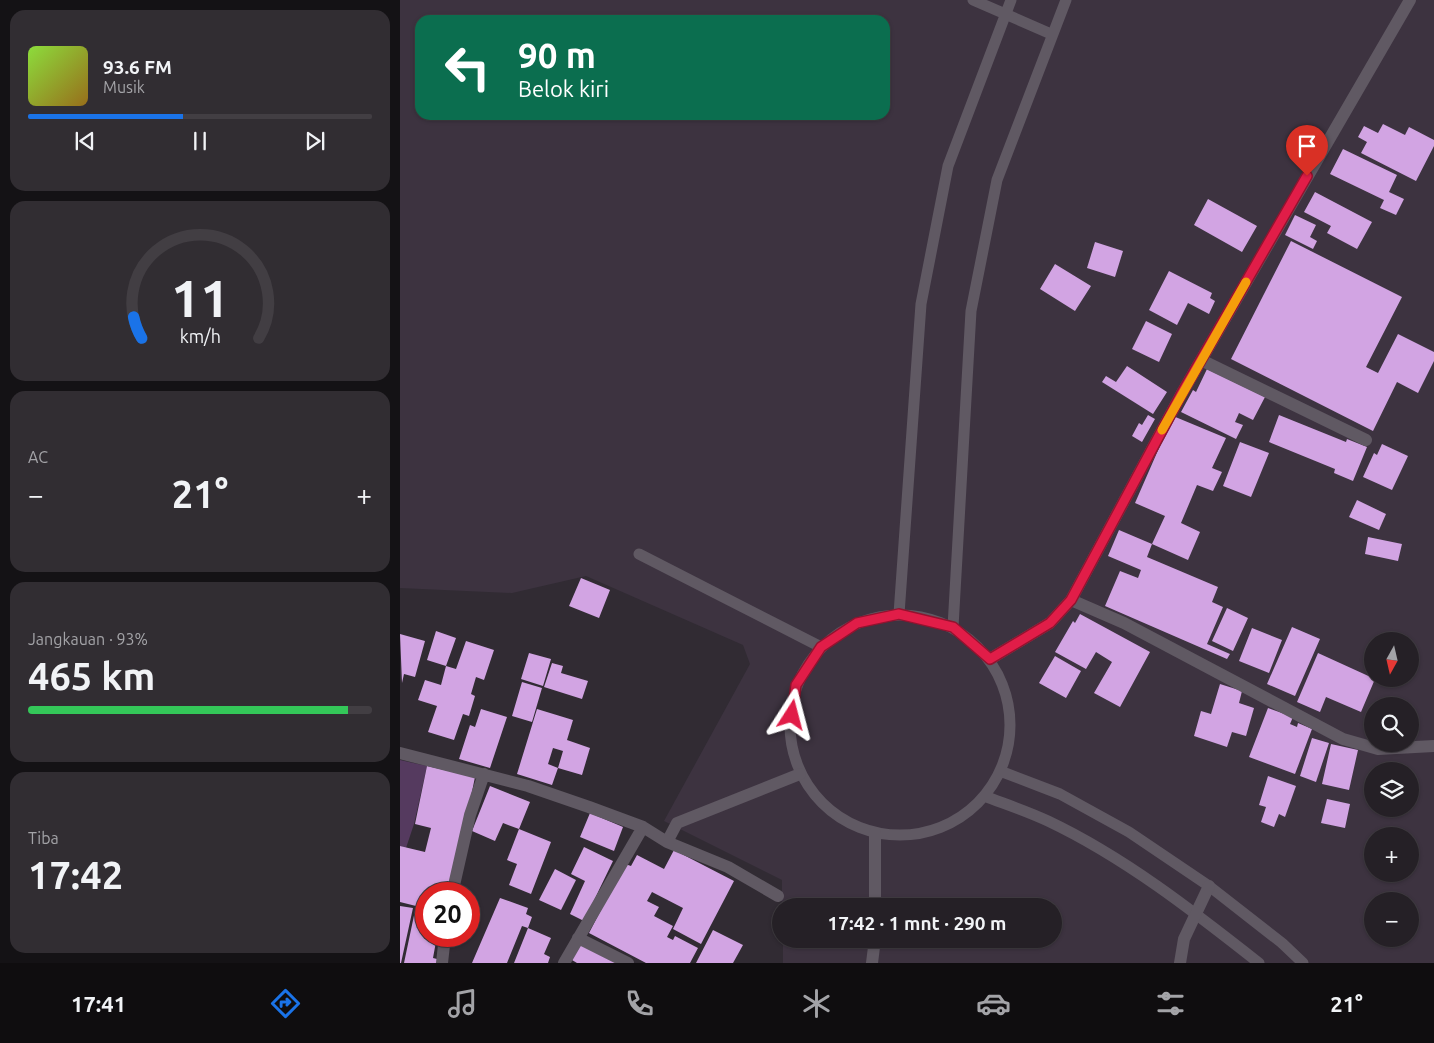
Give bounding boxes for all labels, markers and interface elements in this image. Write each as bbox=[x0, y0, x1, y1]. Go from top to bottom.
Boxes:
icon: left bbox=[435, 35, 500, 100]
text: 90 m bbox=[518, 35, 596, 75]
text: 93.6 FM bbox=[103, 56, 172, 78]
text: Belok kiri bbox=[518, 76, 609, 101]
text: Musik bbox=[103, 78, 145, 96]
pin bbox=[1286, 125, 1328, 176]
icon: previous bbox=[71, 127, 99, 155]
icon: pause bbox=[186, 127, 214, 155]
icon: next bbox=[301, 127, 329, 155]
icon: arrive bbox=[1293, 132, 1321, 160]
text: 11 bbox=[171, 269, 229, 327]
text: km/h bbox=[179, 326, 221, 346]
text: AC bbox=[28, 448, 48, 466]
text: 21° bbox=[172, 473, 228, 515]
text: − bbox=[28, 479, 44, 510]
text: + bbox=[356, 479, 372, 510]
text: Jangkauan · 93% bbox=[28, 630, 148, 648]
north arrow bbox=[1364, 632, 1419, 688]
map controls bbox=[1364, 632, 1419, 947]
text: 465 km bbox=[28, 655, 155, 697]
position arrow bbox=[765, 688, 817, 740]
button: search bbox=[1364, 697, 1419, 752]
button: layers bbox=[1364, 762, 1419, 817]
button: + bbox=[1364, 827, 1419, 882]
text: Tiba bbox=[28, 829, 59, 847]
text: 17:42 bbox=[28, 854, 123, 896]
speed limit sign: 20 bbox=[415, 882, 480, 947]
button: − bbox=[1364, 892, 1419, 947]
text: 17:42 · 1 mnt · 290 m bbox=[828, 912, 1006, 934]
icon: directions bbox=[268, 986, 303, 1021]
icon: music bbox=[445, 986, 480, 1021]
icon: phone bbox=[622, 986, 657, 1021]
icon: climate bbox=[799, 986, 834, 1021]
icon: car bbox=[976, 986, 1011, 1021]
icon: filters bbox=[1153, 986, 1188, 1021]
text: 17:41 bbox=[71, 991, 126, 1016]
text: 21° bbox=[1330, 991, 1363, 1016]

